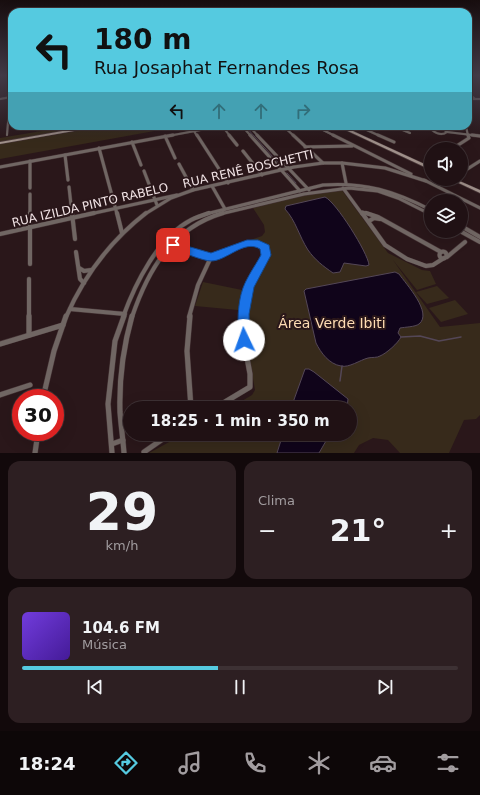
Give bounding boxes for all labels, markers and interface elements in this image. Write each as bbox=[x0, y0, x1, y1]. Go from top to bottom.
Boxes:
text: 180 m bbox=[94, 23, 191, 56]
icon: left bbox=[28, 24, 80, 76]
text: Rua Josaphat Fernandes Rosa bbox=[94, 57, 359, 78]
icon: left bbox=[166, 100, 188, 122]
icon: ahead bbox=[208, 100, 230, 122]
icon: ahead bbox=[250, 100, 272, 122]
icon: right bbox=[292, 100, 314, 122]
map controls bbox=[424, 142, 468, 238]
button: sound bbox=[424, 142, 468, 186]
street label: RUA RENÊ BOSCHETTI bbox=[181, 146, 315, 191]
street label: RUA IZILDA PINTO RABELO bbox=[10, 180, 170, 230]
button: layers bbox=[424, 194, 468, 238]
pin bbox=[156, 228, 190, 262]
icon: arrive bbox=[162, 234, 184, 256]
park label: Área Verde Ibiti bbox=[278, 315, 386, 331]
position arrow bbox=[223, 319, 265, 361]
speed limit sign: 30 bbox=[12, 389, 64, 441]
text: 18:25 · 1 min · 350 m bbox=[150, 412, 330, 430]
text: 29 bbox=[86, 482, 158, 542]
text: Clima bbox=[258, 493, 295, 508]
text: 21° bbox=[330, 513, 386, 548]
text: − bbox=[258, 518, 276, 543]
text: + bbox=[440, 518, 458, 543]
text: km/h bbox=[106, 538, 138, 553]
text: 104.6 FM bbox=[82, 619, 160, 637]
text: Música bbox=[82, 637, 127, 652]
icon: previous bbox=[84, 676, 106, 698]
icon: pause bbox=[229, 676, 251, 698]
icon: next bbox=[374, 676, 396, 698]
icon: directions bbox=[112, 749, 140, 777]
icon: music bbox=[176, 749, 204, 777]
icon: phone bbox=[241, 749, 269, 777]
icon: climate bbox=[305, 749, 333, 777]
icon: car bbox=[369, 749, 397, 777]
icon: filters bbox=[434, 749, 462, 777]
text: 18:24 bbox=[18, 753, 75, 774]

